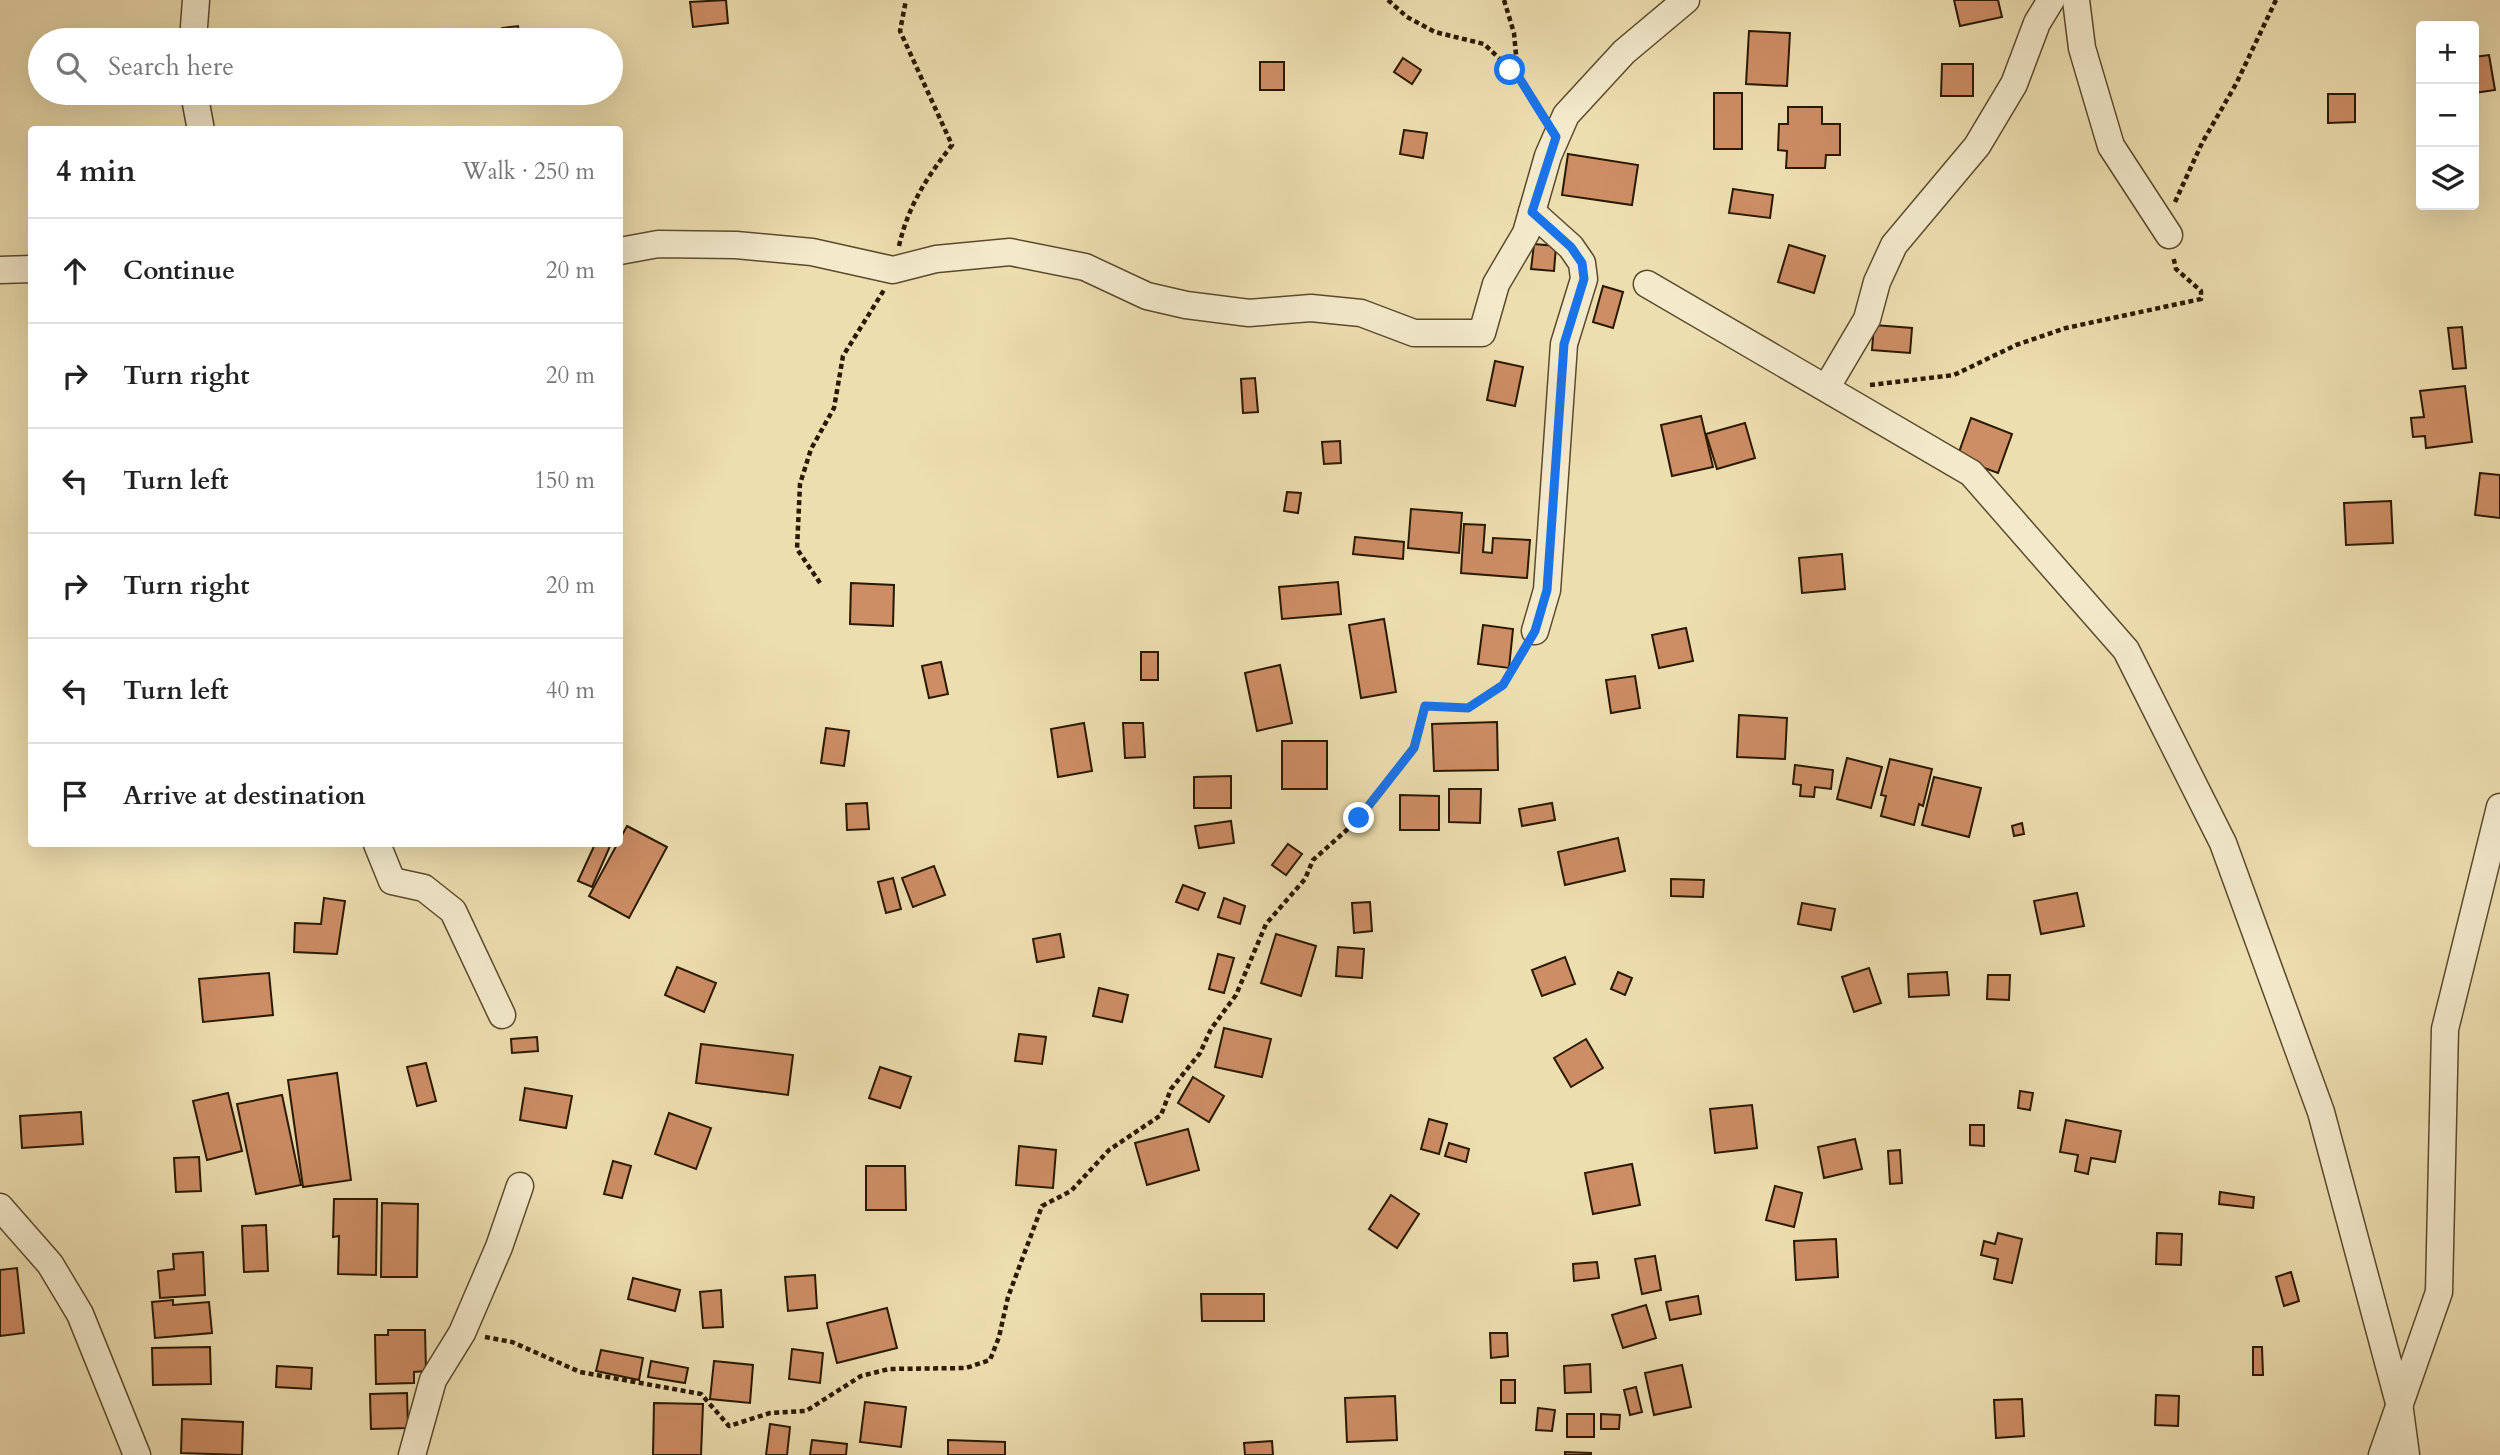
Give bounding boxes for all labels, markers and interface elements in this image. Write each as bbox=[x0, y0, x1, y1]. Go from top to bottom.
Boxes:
map controls bbox=[2416, 21, 2479, 210]
button: + bbox=[2416, 21, 2479, 84]
search box bbox=[28, 28, 623, 105]
icon: search bbox=[52, 48, 90, 86]
text: Search here bbox=[108, 49, 234, 84]
route start bbox=[1494, 54, 1525, 85]
button: − bbox=[2416, 84, 2479, 147]
button: layers bbox=[2416, 147, 2479, 210]
text: 4 min bbox=[56, 151, 136, 192]
text: Walk · 250 m bbox=[462, 156, 595, 187]
icon: ahead bbox=[56, 252, 94, 290]
text: Continue bbox=[123, 253, 235, 288]
text: 20 m bbox=[546, 255, 595, 286]
icon: right bbox=[56, 357, 94, 395]
text: Turn right bbox=[123, 358, 250, 393]
text: 20 m bbox=[546, 360, 595, 391]
icon: left bbox=[56, 462, 94, 500]
text: Turn left bbox=[123, 463, 228, 498]
text: 150 m bbox=[534, 465, 595, 496]
icon: right bbox=[56, 567, 94, 605]
text: Turn right bbox=[123, 568, 250, 603]
text: 20 m bbox=[546, 570, 595, 601]
icon: left bbox=[56, 672, 94, 710]
text: Turn left bbox=[123, 673, 228, 708]
text: 40 m bbox=[546, 675, 595, 706]
icon: arrive bbox=[56, 777, 94, 815]
text: Arrive at destination bbox=[123, 778, 366, 813]
route end bbox=[1343, 802, 1374, 833]

